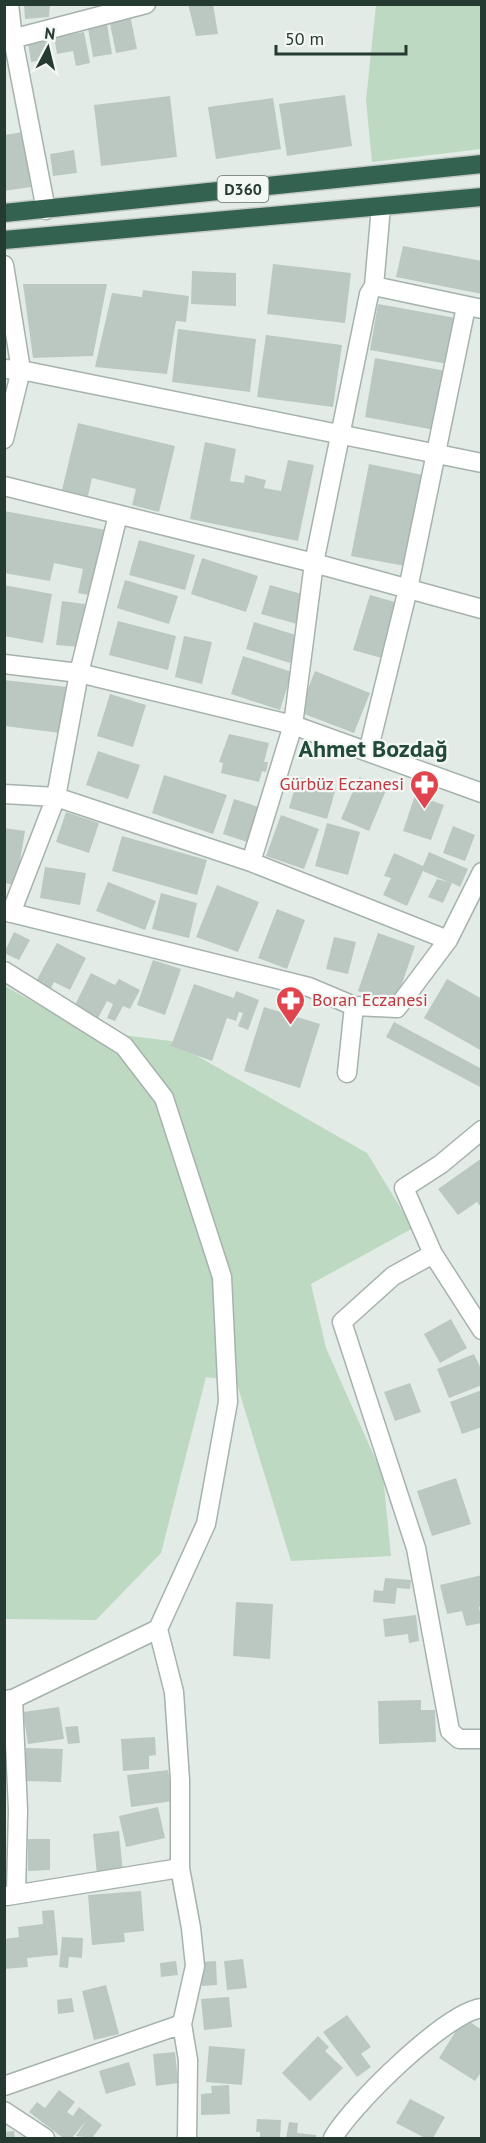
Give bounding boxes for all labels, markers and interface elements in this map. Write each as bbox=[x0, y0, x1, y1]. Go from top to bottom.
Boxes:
north arrow bbox=[18, 18, 78, 78]
scale bar bbox=[276, 18, 406, 56]
text: N bbox=[43, 23, 56, 44]
text: 50 m bbox=[285, 27, 324, 50]
road number: D360 bbox=[218, 176, 268, 202]
district label: Ahmet Bozdağ bbox=[298, 733, 448, 764]
pharmacy icon: Gürbüz Eczanesi bbox=[409, 768, 441, 810]
place label: Gürbüz Eczanesi bbox=[280, 772, 404, 795]
pharmacy icon: Boran Eczanesi bbox=[275, 984, 307, 1026]
place label: Boran Eczanesi bbox=[312, 988, 428, 1011]

